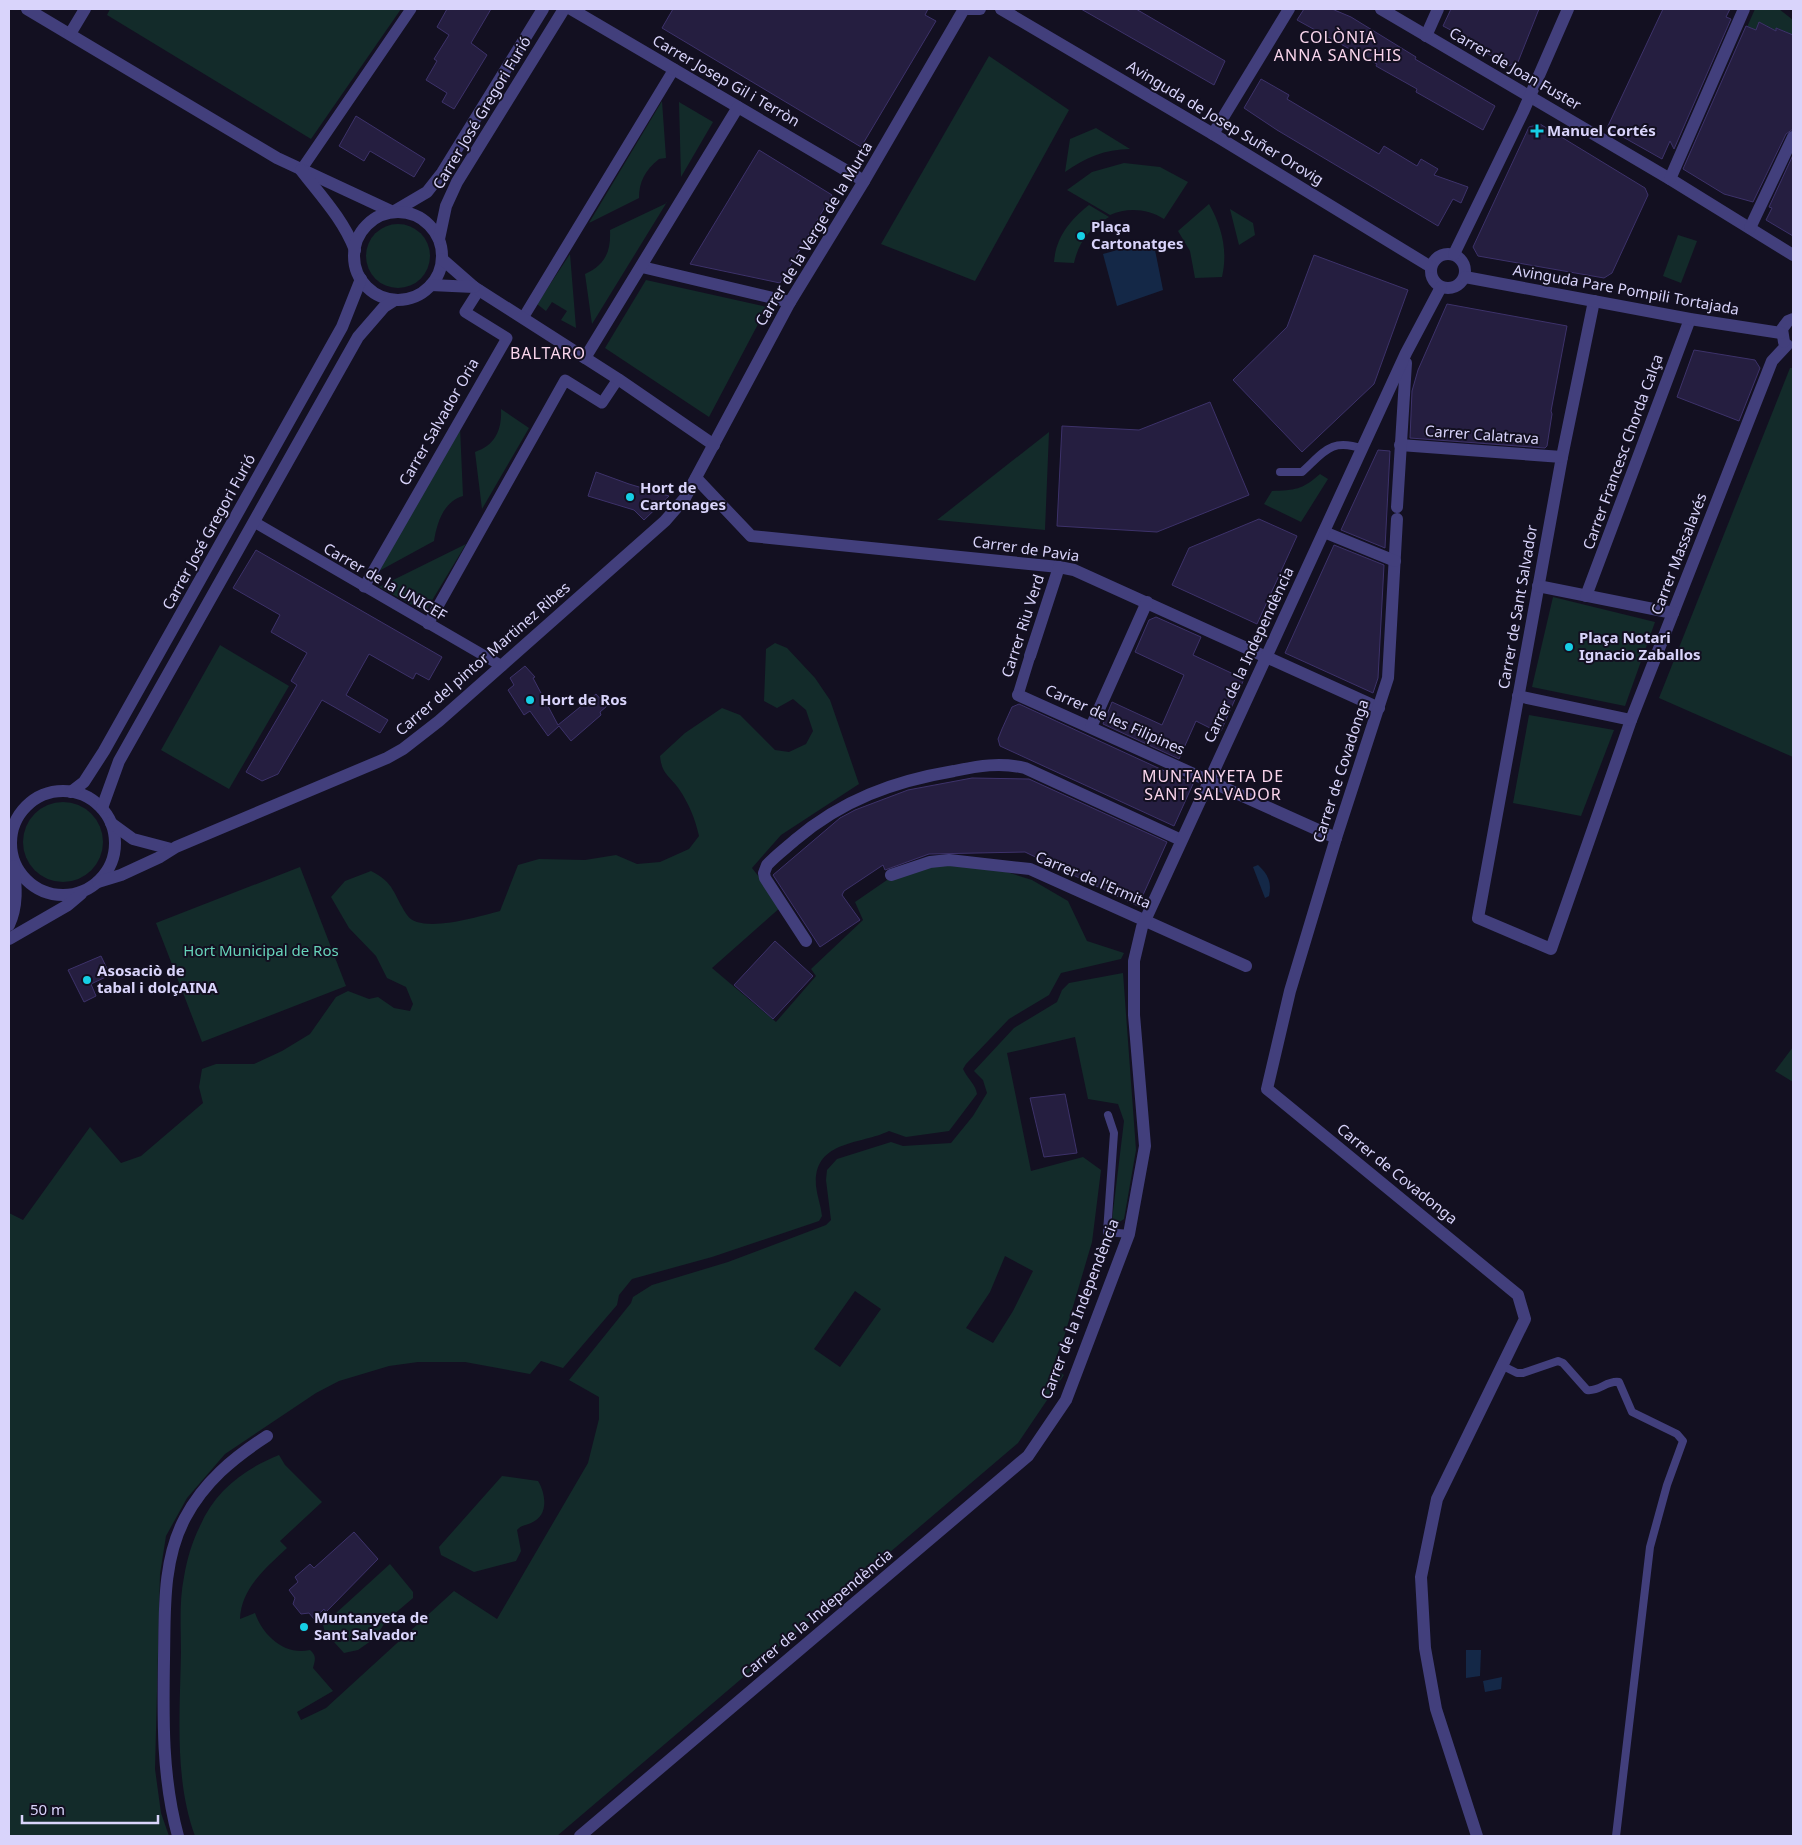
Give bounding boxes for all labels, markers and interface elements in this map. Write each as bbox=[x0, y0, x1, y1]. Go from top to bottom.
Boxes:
street label: Carrer de Joan Fuster bbox=[1446, 22, 1585, 114]
district label: COLÒNIA ANNA SANCHIS bbox=[1274, 26, 1402, 66]
street label: Carrer Josep Gil i Terròn bbox=[649, 30, 804, 131]
street label: Carrer José Gregori Furió bbox=[428, 32, 535, 193]
street label: Avinguda de Josep Suñer Orovig bbox=[1123, 55, 1328, 189]
place label: Manuel Cortés bbox=[1547, 120, 1656, 140]
marker: Manuel Cortés bbox=[1531, 125, 1543, 137]
street label: Carrer de la Verge de la Murta bbox=[750, 138, 876, 329]
place label: Plaça Cartonatges bbox=[1091, 216, 1183, 253]
marker: Plaça Cartonatges bbox=[1075, 230, 1087, 242]
street label: Avinguda Pare Pompili Tortajada bbox=[1511, 259, 1741, 319]
district label: BALTARO bbox=[510, 342, 586, 364]
street label: Carrer Francesc Chorda Calça bbox=[1577, 351, 1667, 552]
street label: Carrer Salvador Oria bbox=[394, 354, 483, 489]
street label: Carrer Calatrava bbox=[1424, 420, 1540, 448]
street label: Carrer José Gregori Furió bbox=[157, 450, 259, 613]
place label: Hort de Cartonages bbox=[640, 477, 726, 514]
street label: Carrer Massalavés bbox=[1646, 490, 1711, 617]
marker: Hort de Cartonages bbox=[624, 491, 636, 503]
street label: Carrer de Sant Salvador bbox=[1493, 523, 1541, 691]
street label: Carrer de Pavia bbox=[972, 531, 1081, 565]
street label: Carrer de la UNICEF bbox=[320, 538, 451, 625]
street label: Carrer de la Independència bbox=[1199, 563, 1298, 746]
street label: Carrer Riu Verd bbox=[996, 572, 1048, 680]
street label: Carrer del pintor Martinez Ribes bbox=[391, 577, 574, 740]
place label: Plaça Notari Ignacio Zaballos bbox=[1579, 627, 1701, 664]
marker: Plaça Notari Ignacio Zaballos bbox=[1563, 641, 1575, 653]
street label: Carrer de les Filipines bbox=[1042, 679, 1188, 759]
place label: Hort de Ros bbox=[540, 689, 627, 709]
marker: Hort de Ros bbox=[524, 694, 536, 706]
street label: Carrer de Covadonga bbox=[1307, 696, 1373, 845]
district label: MUNTANYETA DE SANT SALVADOR bbox=[1142, 765, 1284, 805]
street label: Carrer de l'Ermita bbox=[1033, 846, 1154, 912]
park label: Hort Municipal de Ros bbox=[183, 940, 339, 960]
place label: Asosaciò de tabal i dolçAINA bbox=[97, 960, 218, 997]
marker: Asosaciò de tabal i dolçAINA bbox=[81, 974, 93, 986]
street label: Carrer de Covadonga bbox=[1333, 1118, 1462, 1228]
street label: Carrer de la Independència bbox=[1035, 1216, 1123, 1402]
street label: Carrer de la Independència bbox=[736, 1544, 896, 1683]
place label: Muntanyeta de Sant Salvador bbox=[314, 1607, 428, 1644]
marker: Muntanyeta de Sant Salvador bbox=[298, 1621, 310, 1633]
scale bar bbox=[22, 1792, 159, 1824]
text: 50 m bbox=[30, 1799, 65, 1819]

